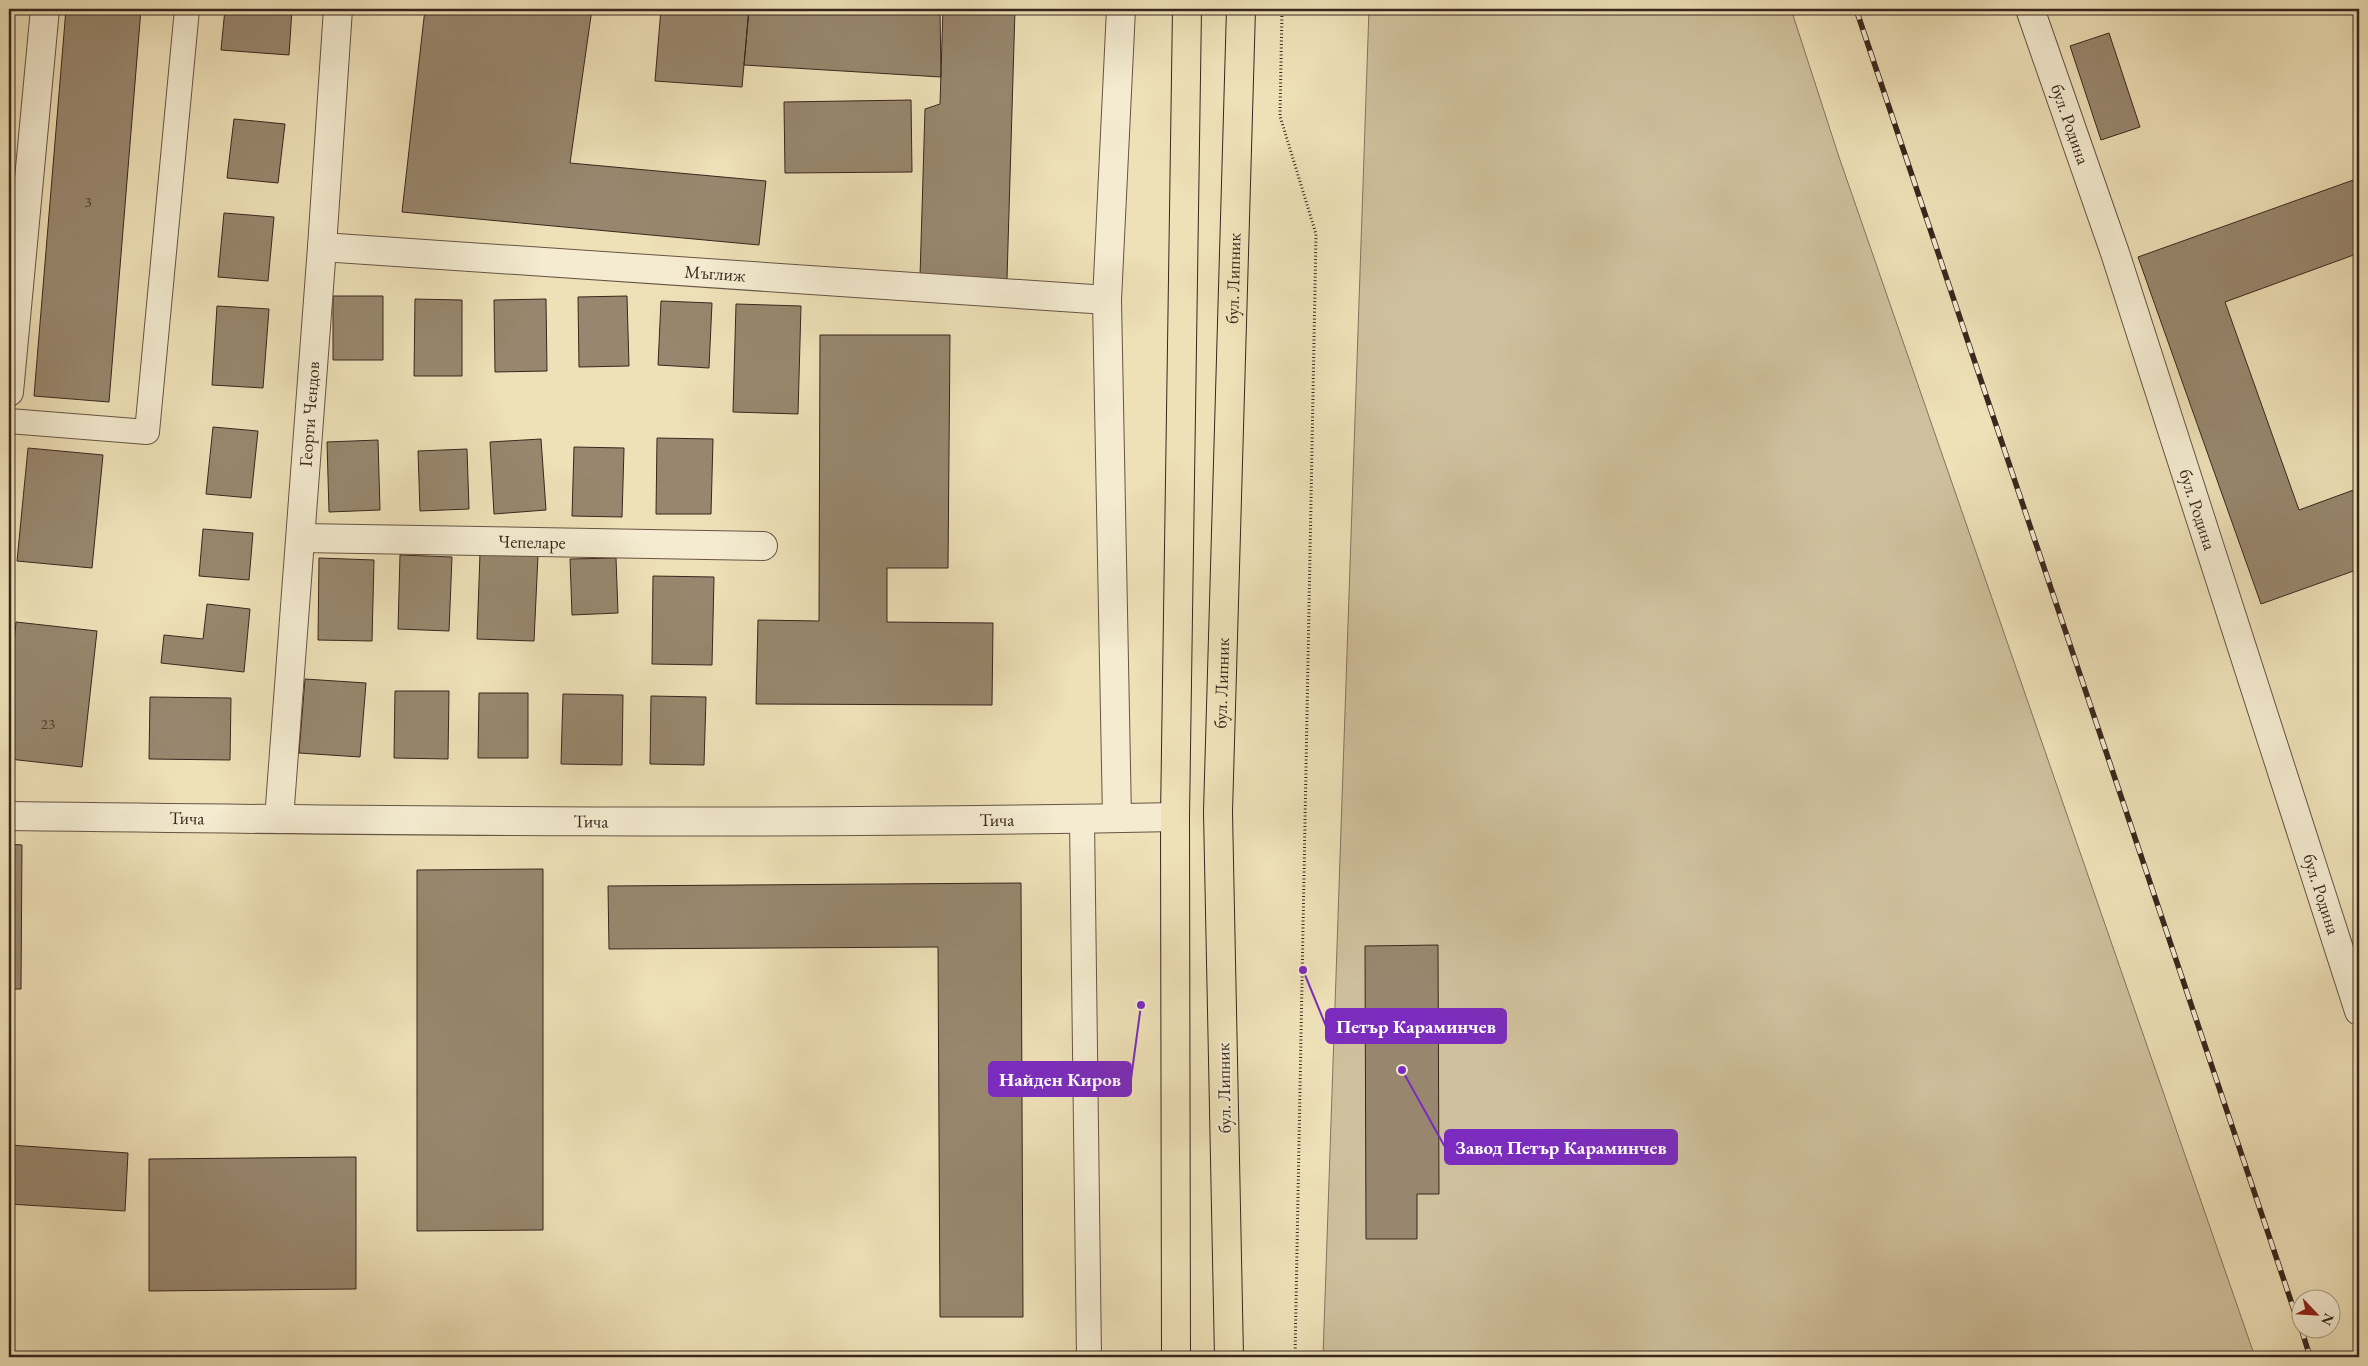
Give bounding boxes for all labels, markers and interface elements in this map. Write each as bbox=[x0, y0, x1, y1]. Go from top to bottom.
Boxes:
street label: бул. Родина bbox=[2046, 81, 2096, 168]
house number: 3 bbox=[84, 192, 92, 211]
street label: бул. Липник bbox=[1220, 232, 1246, 324]
street label: Мъглиж bbox=[684, 260, 747, 287]
street label: Георги Чендов bbox=[294, 360, 324, 468]
street label: бул. Родина bbox=[2174, 466, 2222, 554]
street label: Чепеларе bbox=[498, 529, 566, 554]
street label: бул. Липник bbox=[1208, 637, 1234, 729]
house number: 23 bbox=[41, 714, 55, 733]
street label: Тича bbox=[169, 806, 205, 829]
street label: Тича bbox=[979, 808, 1015, 831]
street label: Тича bbox=[573, 809, 609, 832]
street label: бул. Родина bbox=[2298, 851, 2346, 938]
callout: Петър Караминчев bbox=[1326, 1009, 1506, 1043]
text: Петър Караминчев bbox=[1336, 1014, 1496, 1039]
street label: бул. Липник bbox=[1211, 1042, 1236, 1134]
callout: Найден Киров bbox=[989, 1062, 1131, 1096]
text: Найден Киров bbox=[999, 1067, 1121, 1092]
callout: Завод Петър Караминчев bbox=[1445, 1130, 1677, 1164]
text: Завод Петър Караминчев bbox=[1455, 1135, 1667, 1160]
north arrow bbox=[2290, 1288, 2340, 1338]
text: N bbox=[2317, 1311, 2338, 1329]

